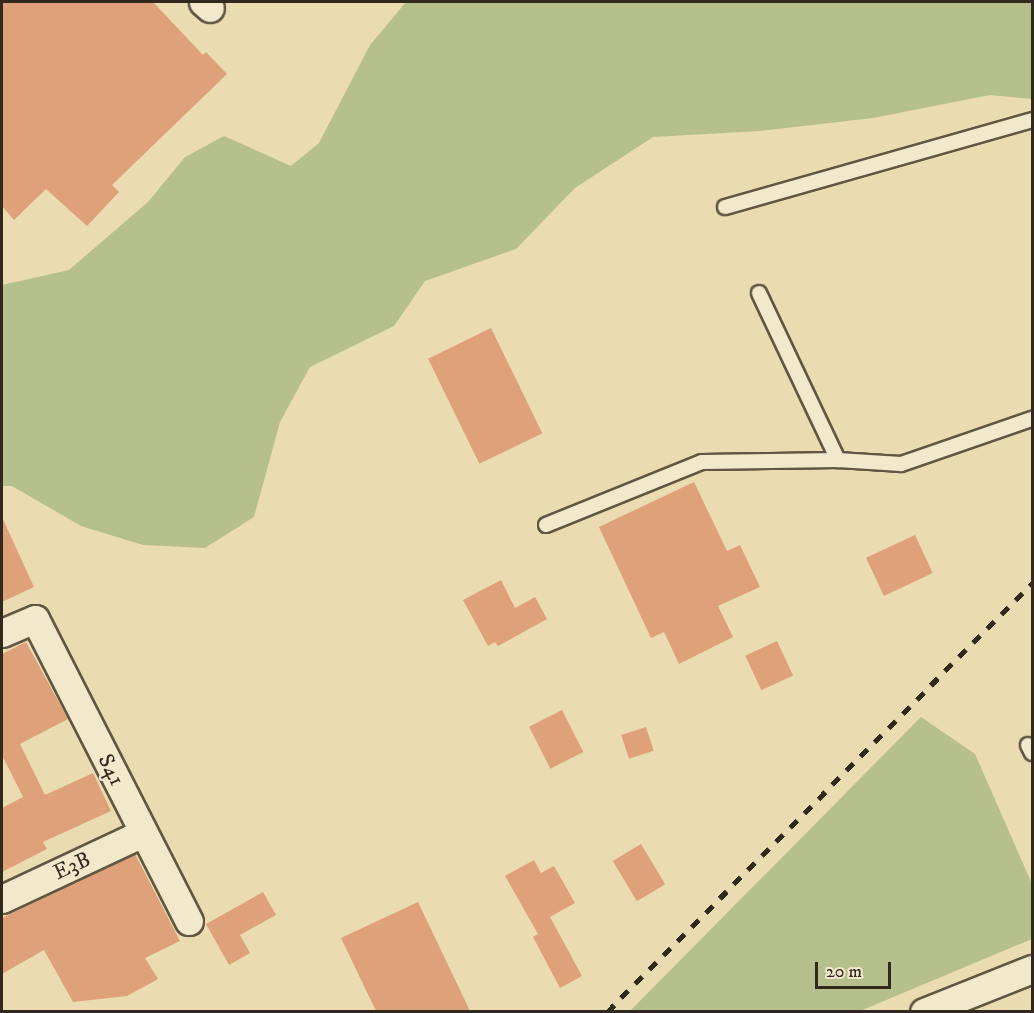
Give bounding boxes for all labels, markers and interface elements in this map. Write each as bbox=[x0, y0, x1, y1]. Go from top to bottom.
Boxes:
street label: S41 bbox=[92, 750, 130, 790]
street label: E3B bbox=[49, 846, 95, 886]
scale bar bbox=[818, 950, 894, 988]
text: 20 m bbox=[826, 961, 862, 983]

